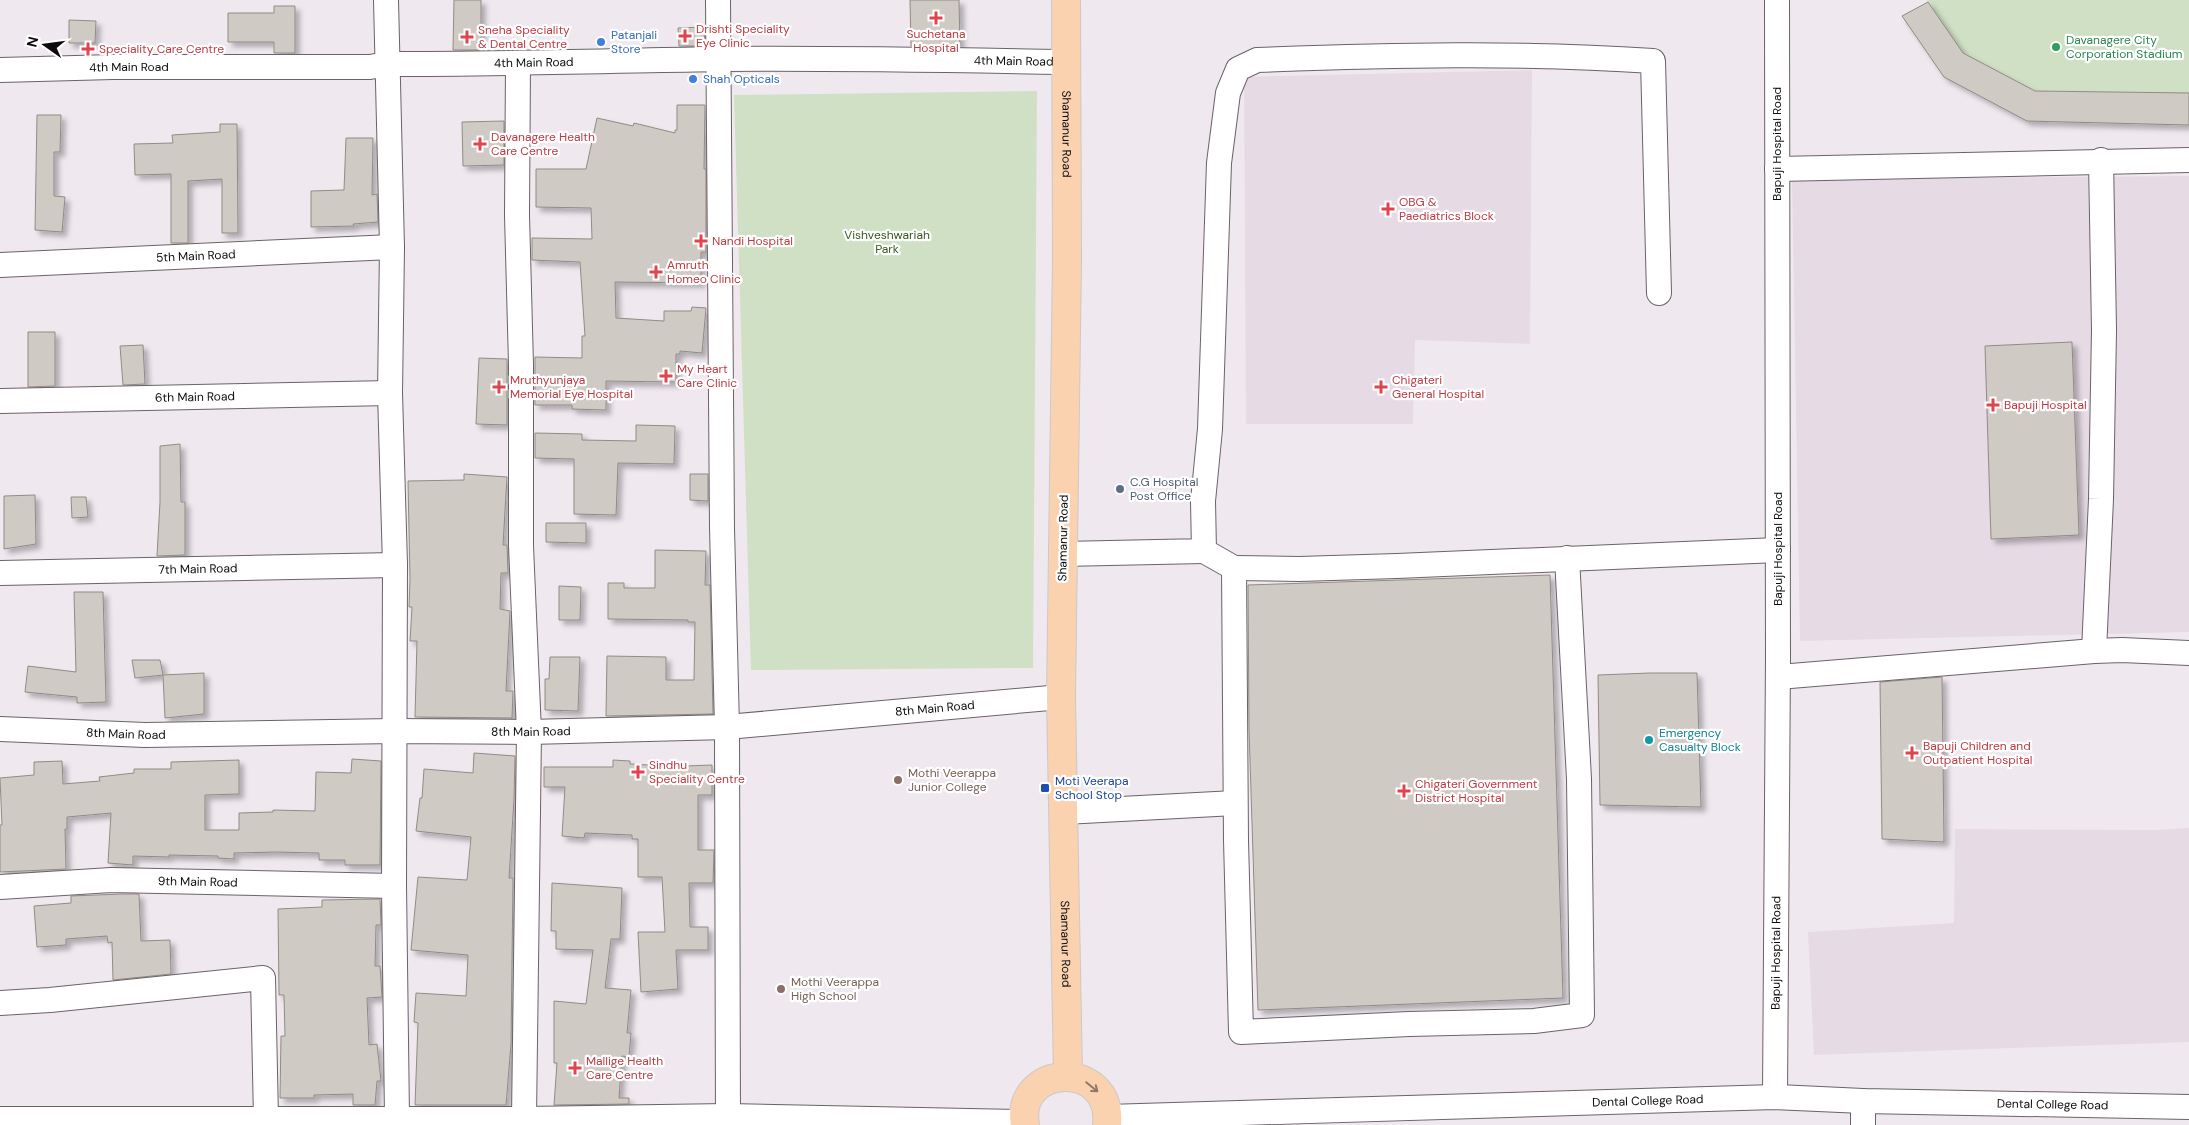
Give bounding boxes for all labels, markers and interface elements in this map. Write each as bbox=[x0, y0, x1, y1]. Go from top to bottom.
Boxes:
marker: Suchetana Hospital bbox=[929, 11, 943, 25]
north arrow bbox=[20, 20, 70, 70]
place label: Drishti Speciality Eye Clinic bbox=[696, 21, 790, 51]
place label: Sneha Speciality & Dental Centre bbox=[478, 22, 570, 52]
place label: Suchetana Hospital bbox=[907, 26, 965, 56]
place label: Patanjali Store bbox=[611, 27, 657, 57]
marker: Drishti Speciality Eye Clinic bbox=[678, 29, 692, 43]
marker: Sneha Speciality & Dental Centre bbox=[460, 30, 474, 44]
place label: Davanagere City Corporation Stadium bbox=[2066, 32, 2183, 62]
text: N bbox=[22, 35, 42, 49]
marker: Patanjali Store bbox=[595, 36, 607, 48]
place label: Speciality Care Centre bbox=[99, 41, 224, 57]
marker: Davanagere City Corporation Stadium bbox=[2050, 41, 2062, 53]
marker: Speciality Care Centre bbox=[81, 42, 95, 56]
street label: 4th Main Road bbox=[974, 52, 1054, 70]
street label: 4th Main Road bbox=[494, 54, 574, 71]
street label: 4th Main Road bbox=[89, 59, 169, 76]
place label: Shah Opticals bbox=[703, 71, 780, 87]
marker: Shah Opticals bbox=[687, 73, 699, 85]
street label: Bapuji Hospital Road bbox=[1769, 87, 1785, 201]
street label: Shamanur Road bbox=[1058, 90, 1075, 178]
place label: Davanagere Health Care Centre bbox=[491, 129, 595, 159]
marker: Davanagere Health Care Centre bbox=[473, 137, 487, 151]
place label: OBG & Paediatrics Block bbox=[1399, 194, 1494, 224]
marker: OBG & Paediatrics Block bbox=[1381, 202, 1395, 216]
park label: Vishveshwariah Park bbox=[844, 227, 930, 257]
place label: Nandi Hospital bbox=[712, 233, 793, 249]
marker: Nandi Hospital bbox=[694, 234, 708, 248]
street label: 5th Main Road bbox=[156, 246, 236, 266]
place label: Amruth Homeo Clinic bbox=[667, 257, 741, 287]
marker: Amruth Homeo Clinic bbox=[649, 265, 663, 279]
place label: My Heart Care Clinic bbox=[677, 361, 737, 391]
marker: My Heart Care Clinic bbox=[659, 369, 673, 383]
place label: Mruthyunjaya Memorial Eye Hospital bbox=[510, 372, 633, 402]
place label: Chigateri General Hospital bbox=[1392, 372, 1484, 402]
marker: Mruthyunjaya Memorial Eye Hospital bbox=[492, 380, 506, 394]
marker: Chigateri General Hospital bbox=[1374, 380, 1388, 394]
street label: 6th Main Road bbox=[155, 388, 235, 406]
place label: Bapuji Hospital bbox=[2004, 397, 2087, 413]
marker: Bapuji Hospital bbox=[1986, 398, 2000, 412]
place label: C.G Hospital Post Office bbox=[1130, 474, 1199, 504]
marker: C.G Hospital Post Office bbox=[1114, 483, 1126, 495]
street label: Bapuji Hospital Road bbox=[1770, 492, 1786, 606]
street label: Shamanur Road bbox=[1054, 494, 1072, 582]
street label: 7th Main Road bbox=[158, 560, 238, 578]
street label: 8th Main Road bbox=[895, 697, 975, 720]
street label: 8th Main Road bbox=[491, 723, 571, 740]
street label: 8th Main Road bbox=[86, 725, 166, 743]
place label: Emergency Casualty Block bbox=[1659, 725, 1741, 755]
marker: Emergency Casualty Block bbox=[1643, 734, 1655, 746]
place label: Bapuji Children and Outpatient Hospital bbox=[1923, 738, 2033, 768]
marker: Bapuji Children and Outpatient Hospital bbox=[1905, 746, 1919, 760]
place label: Sindhu Speciality Centre bbox=[649, 757, 745, 787]
marker: Sindhu Speciality Centre bbox=[631, 765, 645, 779]
place label: Mothi Veerappa Junior College bbox=[908, 765, 996, 795]
place label: Moti Veerapa School Stop bbox=[1055, 773, 1129, 803]
marker: Mothi Veerappa Junior College bbox=[892, 774, 904, 786]
place label: Chigateri Government District Hospital bbox=[1415, 776, 1538, 806]
marker: Moti Veerapa School Stop bbox=[1039, 782, 1051, 794]
marker: Chigateri Government District Hospital bbox=[1397, 784, 1411, 798]
street label: 9th Main Road bbox=[158, 873, 238, 891]
street label: Bapuji Hospital Road bbox=[1768, 896, 1784, 1010]
street label: Shamanur Road bbox=[1057, 900, 1074, 988]
place label: Mothi Veerappa High School bbox=[791, 974, 879, 1004]
marker: Mothi Veerappa High School bbox=[775, 983, 787, 995]
place label: Mallige Health Care Centre bbox=[586, 1053, 663, 1083]
marker: Mallige Health Care Centre bbox=[568, 1061, 582, 1075]
one-way arrow bbox=[1085, 1081, 1098, 1092]
street label: Dental College Road bbox=[1592, 1091, 1704, 1110]
street label: Dental College Road bbox=[1997, 1095, 2108, 1114]

